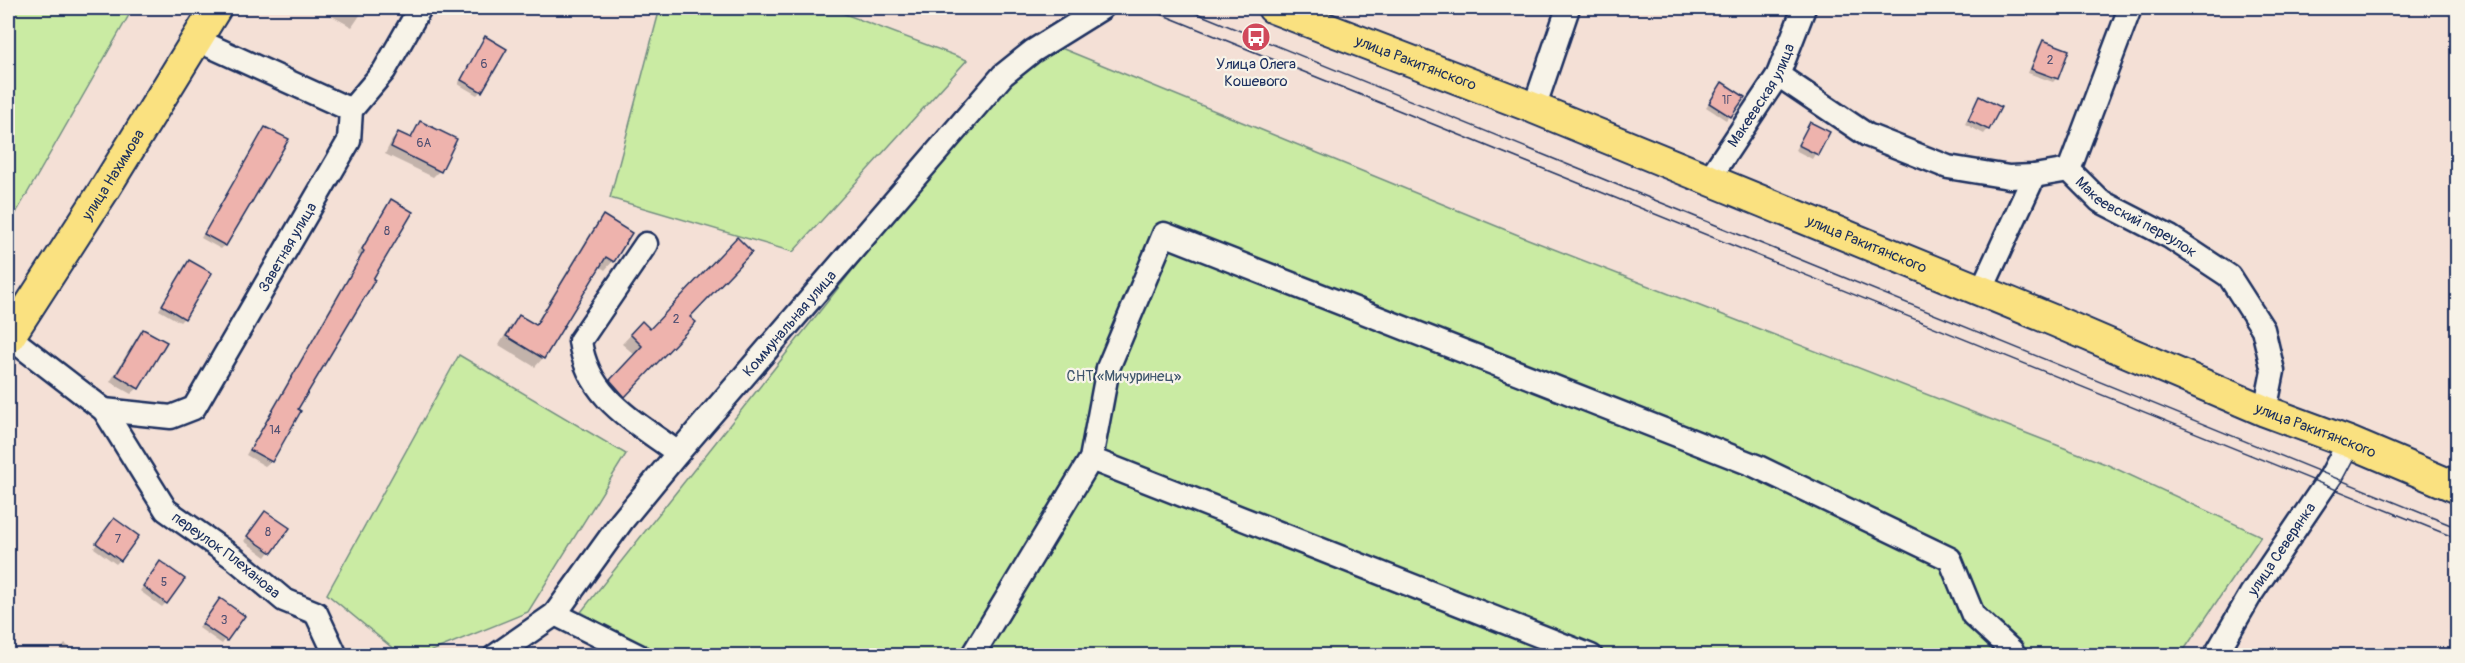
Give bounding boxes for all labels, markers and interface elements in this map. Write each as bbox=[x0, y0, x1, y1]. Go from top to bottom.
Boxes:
bus stop icon: Улица Олега Кошевого bbox=[1240, 21, 1272, 53]
street label: улица Ракитянского bbox=[1352, 31, 1479, 95]
street label: Макеевская улица bbox=[1723, 41, 1799, 151]
house number: 2 bbox=[2047, 53, 2054, 68]
place label: Улица Олега Кошевого bbox=[1216, 55, 1296, 91]
house number: 6 bbox=[481, 57, 488, 72]
house number: 1Г bbox=[1722, 93, 1732, 108]
street label: улица Нахимова bbox=[77, 126, 149, 225]
house number: 6А bbox=[417, 136, 432, 151]
street label: Макеевский переулок bbox=[2071, 172, 2201, 262]
street label: Заветная улица bbox=[254, 199, 321, 295]
street label: улица Ракитянского bbox=[1803, 211, 1930, 277]
house number: 8 bbox=[384, 224, 390, 239]
street label: Коммунальная улица bbox=[739, 266, 841, 380]
house number: 2 bbox=[673, 312, 680, 327]
park label: СНТ «Мичуринец» bbox=[1067, 367, 1182, 386]
street label: улица Ракитянского bbox=[2251, 398, 2379, 462]
house number: 14 bbox=[269, 423, 281, 438]
street label: улица Северянка bbox=[2243, 499, 2320, 600]
street label: переулок Плеханова bbox=[168, 508, 284, 602]
house number: 8 bbox=[265, 525, 271, 540]
house number: 7 bbox=[115, 532, 122, 547]
house number: 5 bbox=[161, 575, 167, 590]
house number: 3 bbox=[221, 613, 228, 628]

